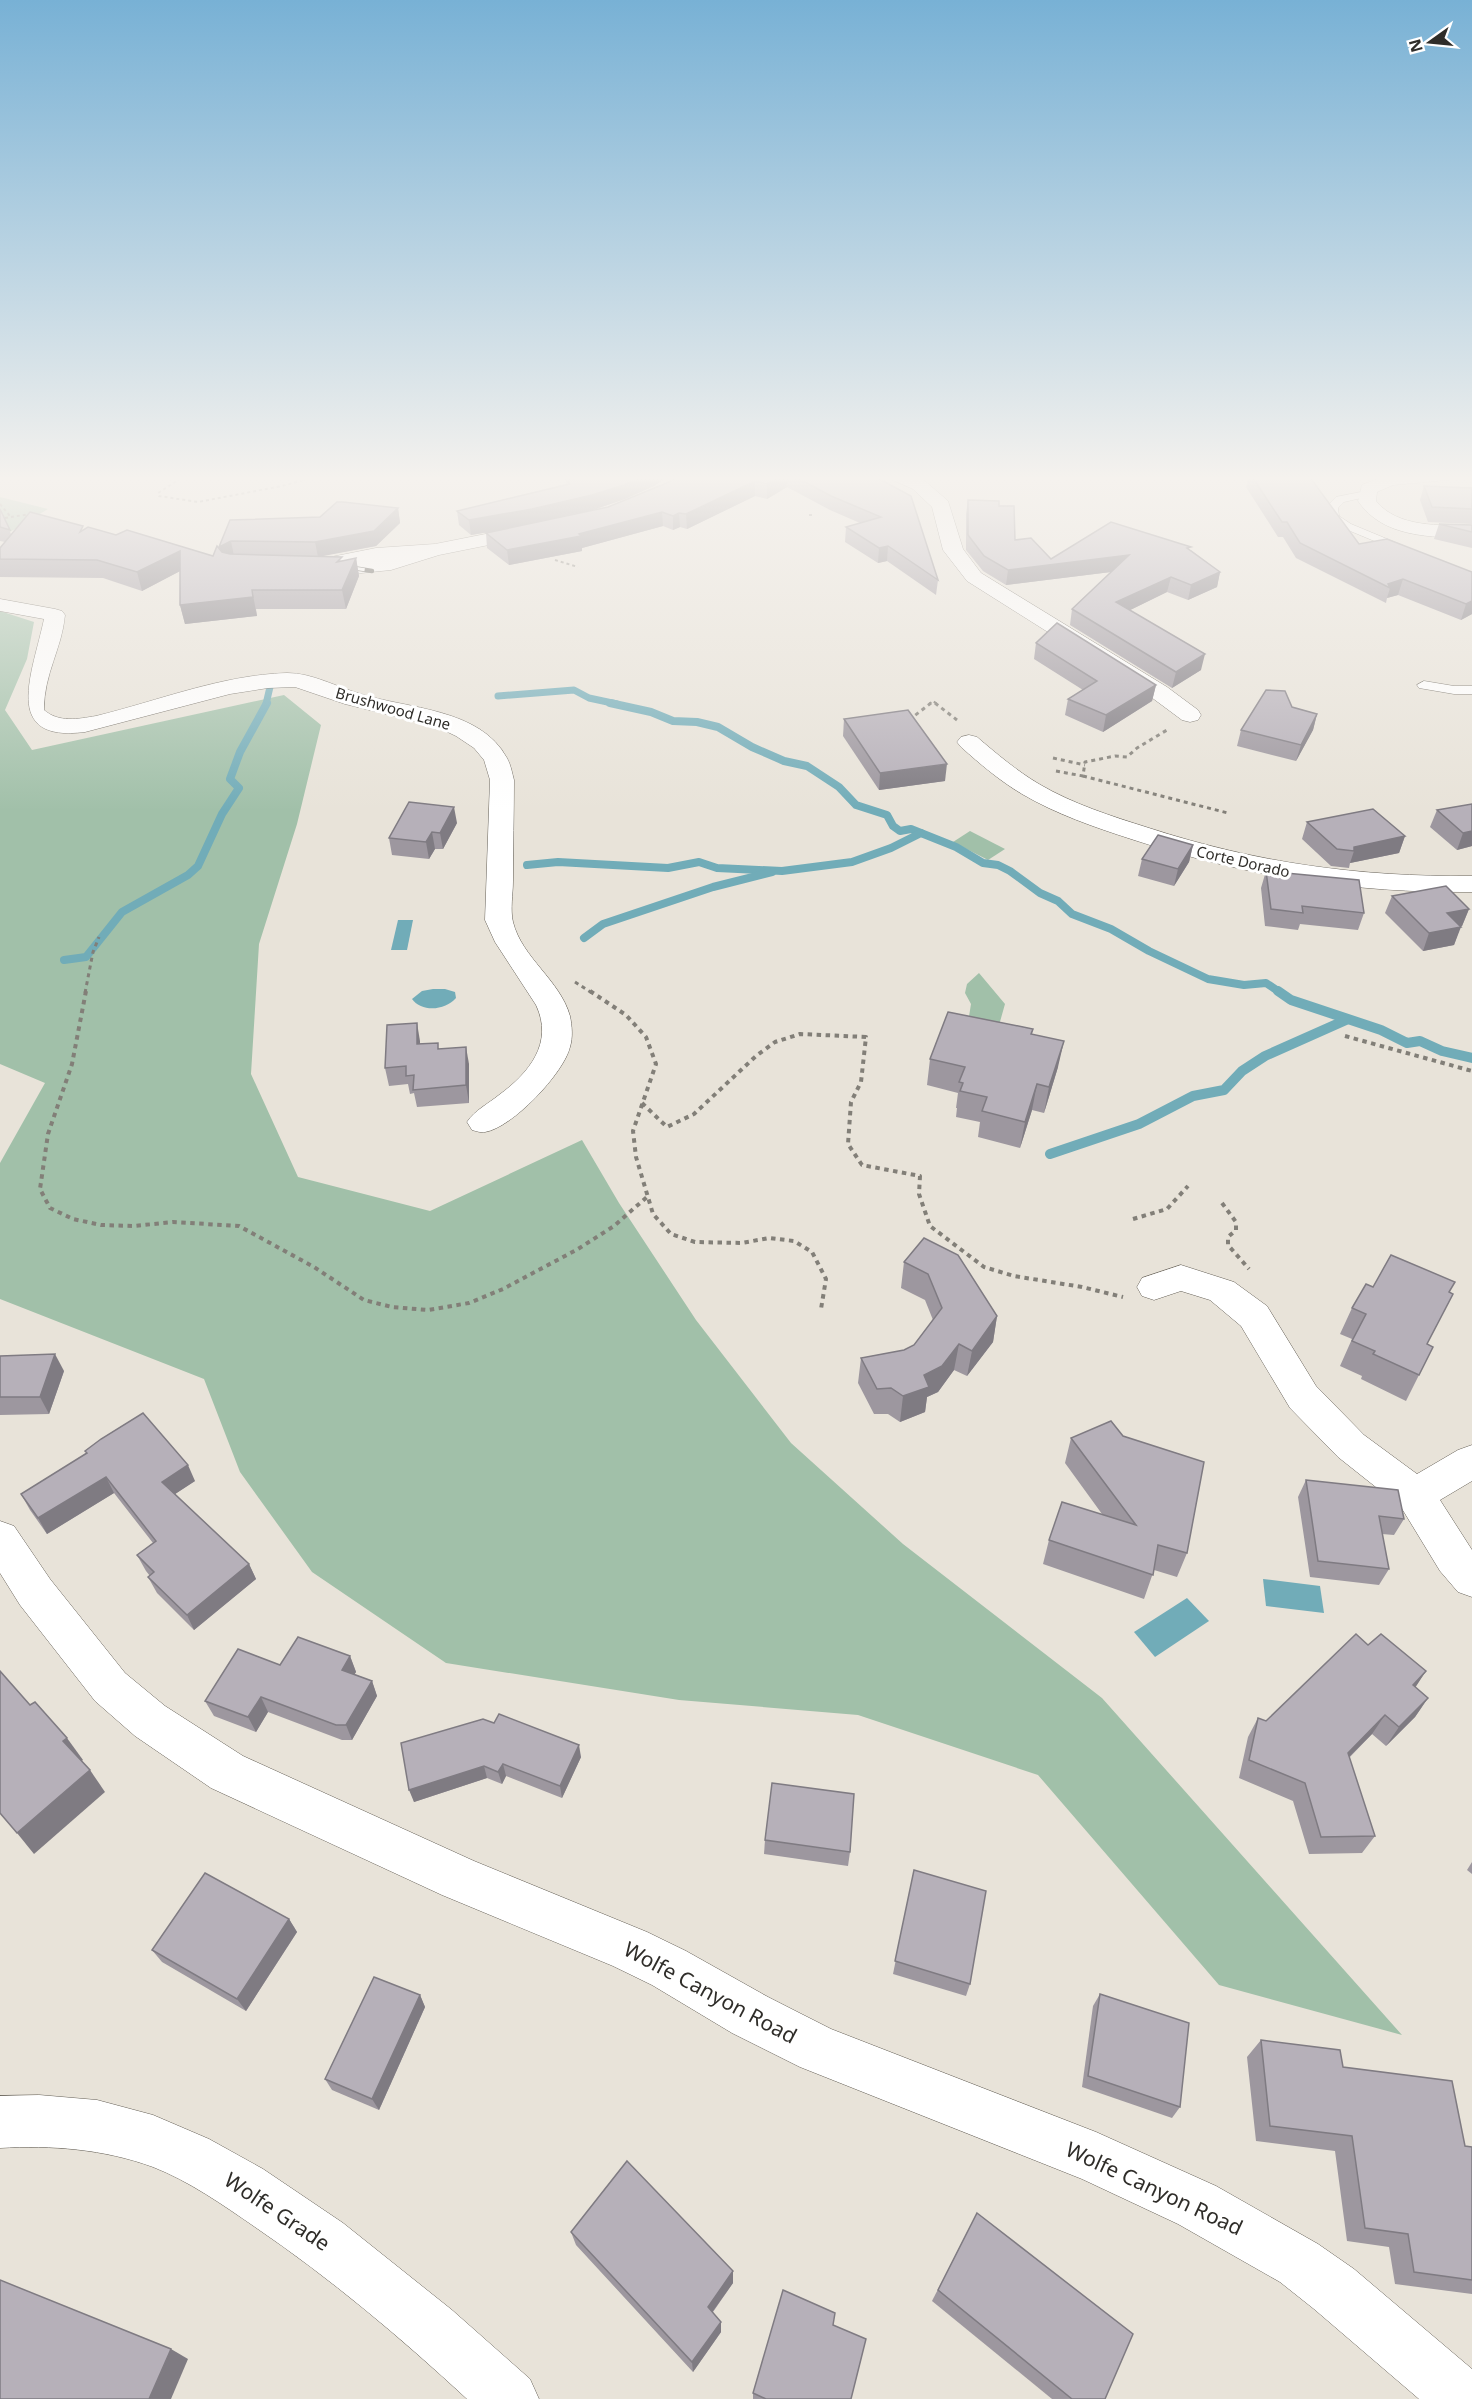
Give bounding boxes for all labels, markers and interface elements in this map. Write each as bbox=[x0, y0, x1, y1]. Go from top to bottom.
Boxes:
north arrow bbox=[1400, 12, 1460, 72]
text: N bbox=[1403, 37, 1428, 55]
street label: Brushwood Lane bbox=[333, 682, 453, 734]
street label: Corte Dorado bbox=[1195, 841, 1292, 881]
street label: Wolfe Canyon Road bbox=[619, 1935, 802, 2050]
street label: Wolfe Canyon Road bbox=[1061, 2135, 1247, 2241]
street label: Wolfe Grade bbox=[219, 2165, 336, 2257]

